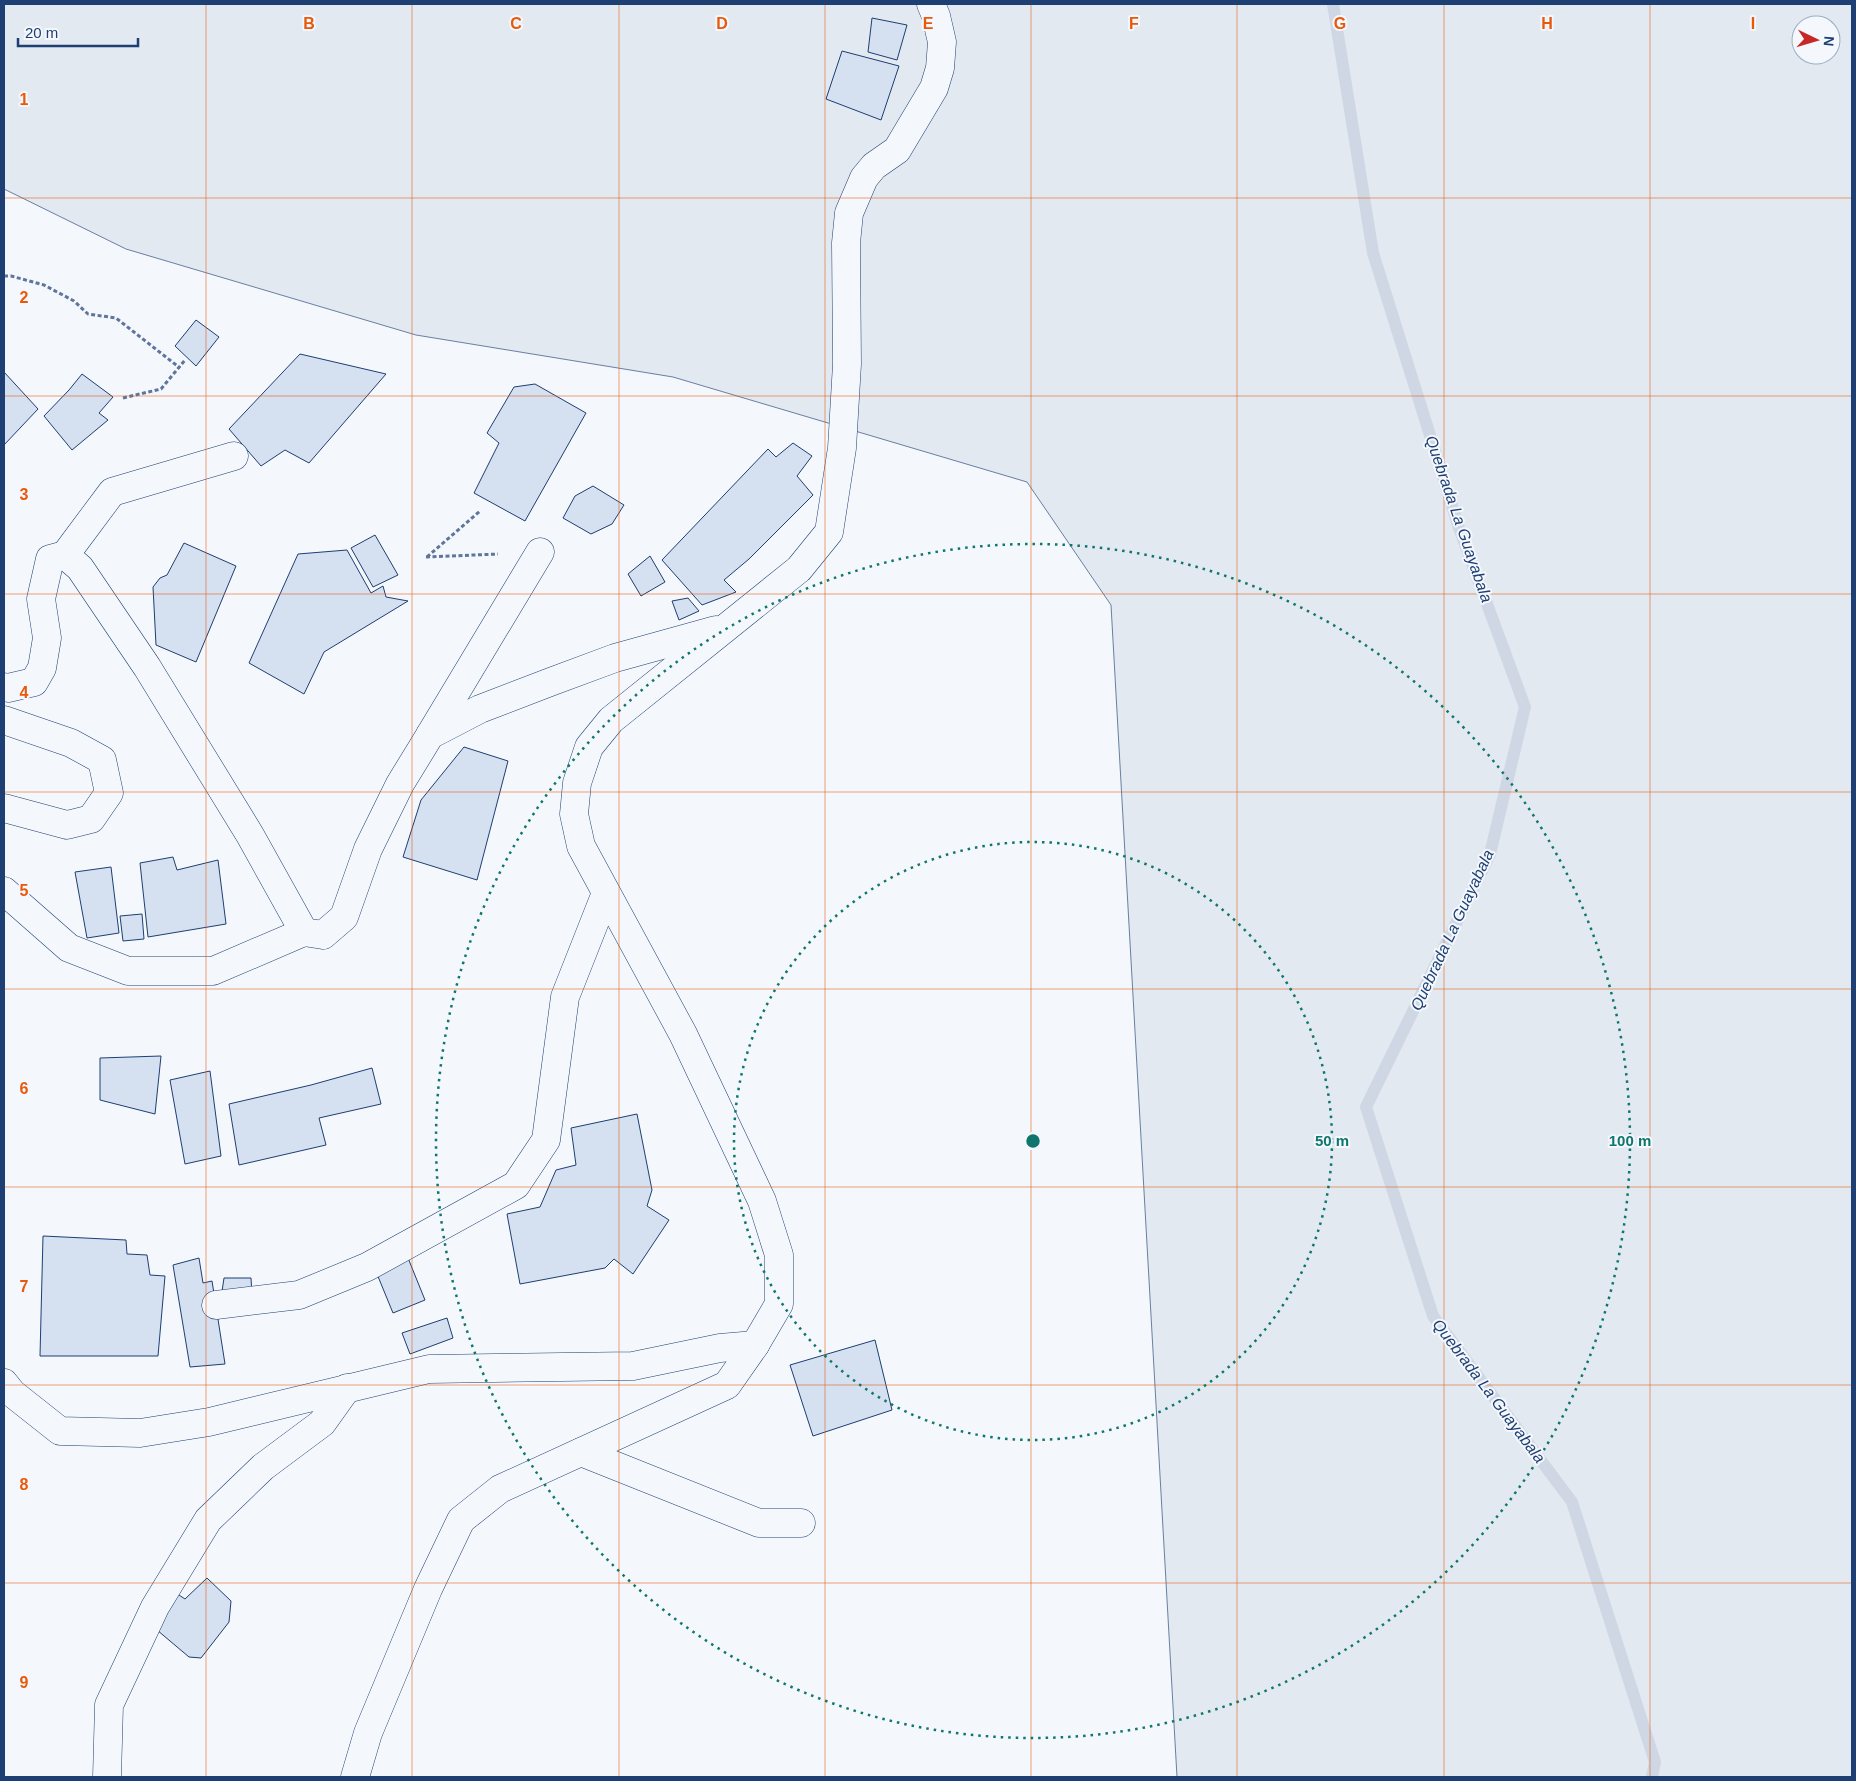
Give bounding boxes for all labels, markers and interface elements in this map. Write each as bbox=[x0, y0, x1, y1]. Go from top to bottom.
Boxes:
scale bar bbox=[18, 15, 138, 47]
text: B bbox=[303, 15, 315, 32]
text: C bbox=[510, 15, 522, 32]
text: D bbox=[716, 15, 728, 32]
text: E bbox=[923, 15, 934, 32]
text: F bbox=[1129, 15, 1139, 32]
text: G bbox=[1334, 15, 1346, 32]
text: H bbox=[1541, 15, 1553, 32]
text: I bbox=[1751, 15, 1755, 32]
north arrow bbox=[1791, 15, 1841, 65]
text: 20 m bbox=[25, 24, 58, 41]
text: N bbox=[1821, 35, 1837, 47]
text: 1 bbox=[20, 91, 29, 108]
text: 2 bbox=[20, 289, 29, 306]
water label: Quebrada La Guayabala bbox=[1422, 433, 1496, 605]
text: 3 bbox=[20, 486, 29, 503]
text: 4 bbox=[20, 684, 29, 701]
water label: Quebrada La Guayabala bbox=[1407, 847, 1497, 1013]
text: 5 bbox=[20, 882, 29, 899]
text: 6 bbox=[20, 1080, 29, 1097]
centre of rings bbox=[1024, 1132, 1042, 1150]
text: 50 m bbox=[1315, 1132, 1349, 1149]
text: 100 m bbox=[1609, 1132, 1651, 1149]
text: 7 bbox=[20, 1278, 29, 1295]
water label: Quebrada La Guayabala bbox=[1429, 1316, 1549, 1466]
text: 8 bbox=[20, 1476, 29, 1493]
text: 9 bbox=[20, 1674, 29, 1691]

